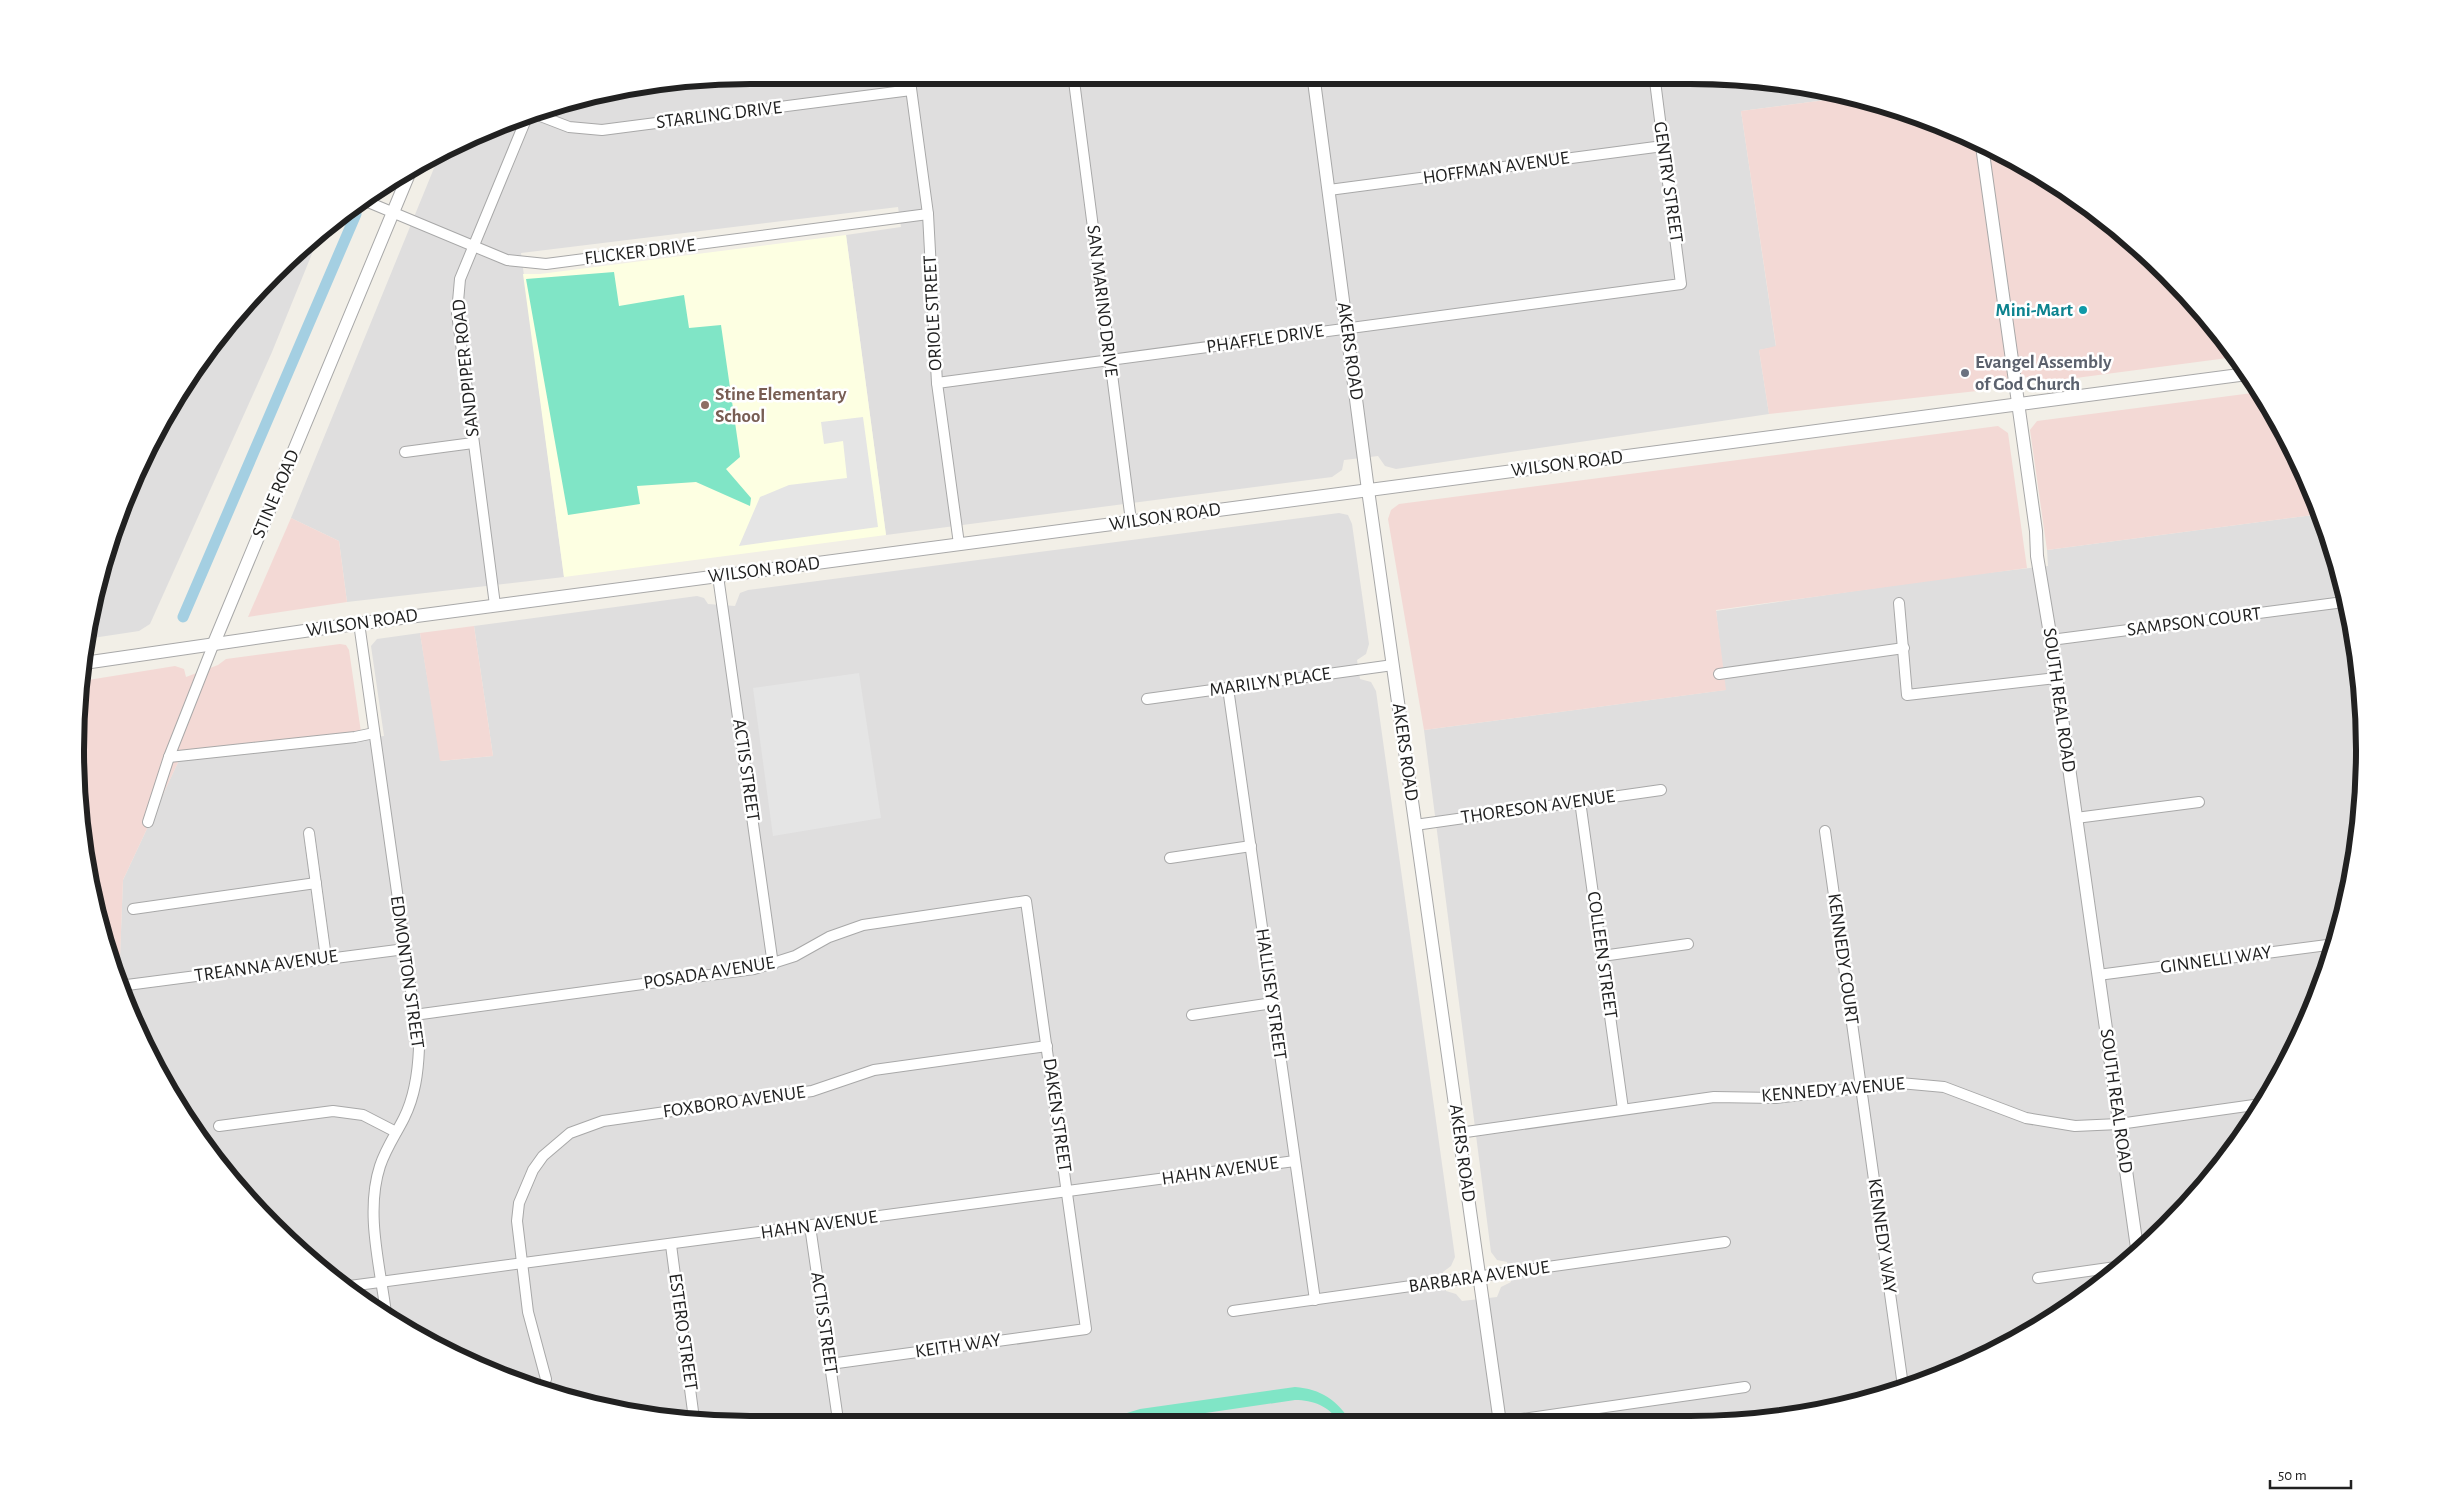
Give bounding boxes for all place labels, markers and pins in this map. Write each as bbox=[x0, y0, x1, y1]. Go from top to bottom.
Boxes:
place label: Mini-Mart bbox=[1996, 301, 2074, 320]
marker: Mini-Mart bbox=[2077, 304, 2089, 316]
place label: Evangel Assembly of God Church bbox=[1975, 353, 2112, 394]
marker: Evangel Assembly of God Church bbox=[1959, 367, 1971, 379]
place label: Stine Elementary School bbox=[715, 385, 847, 426]
marker: Stine Elementary School bbox=[699, 399, 711, 411]

